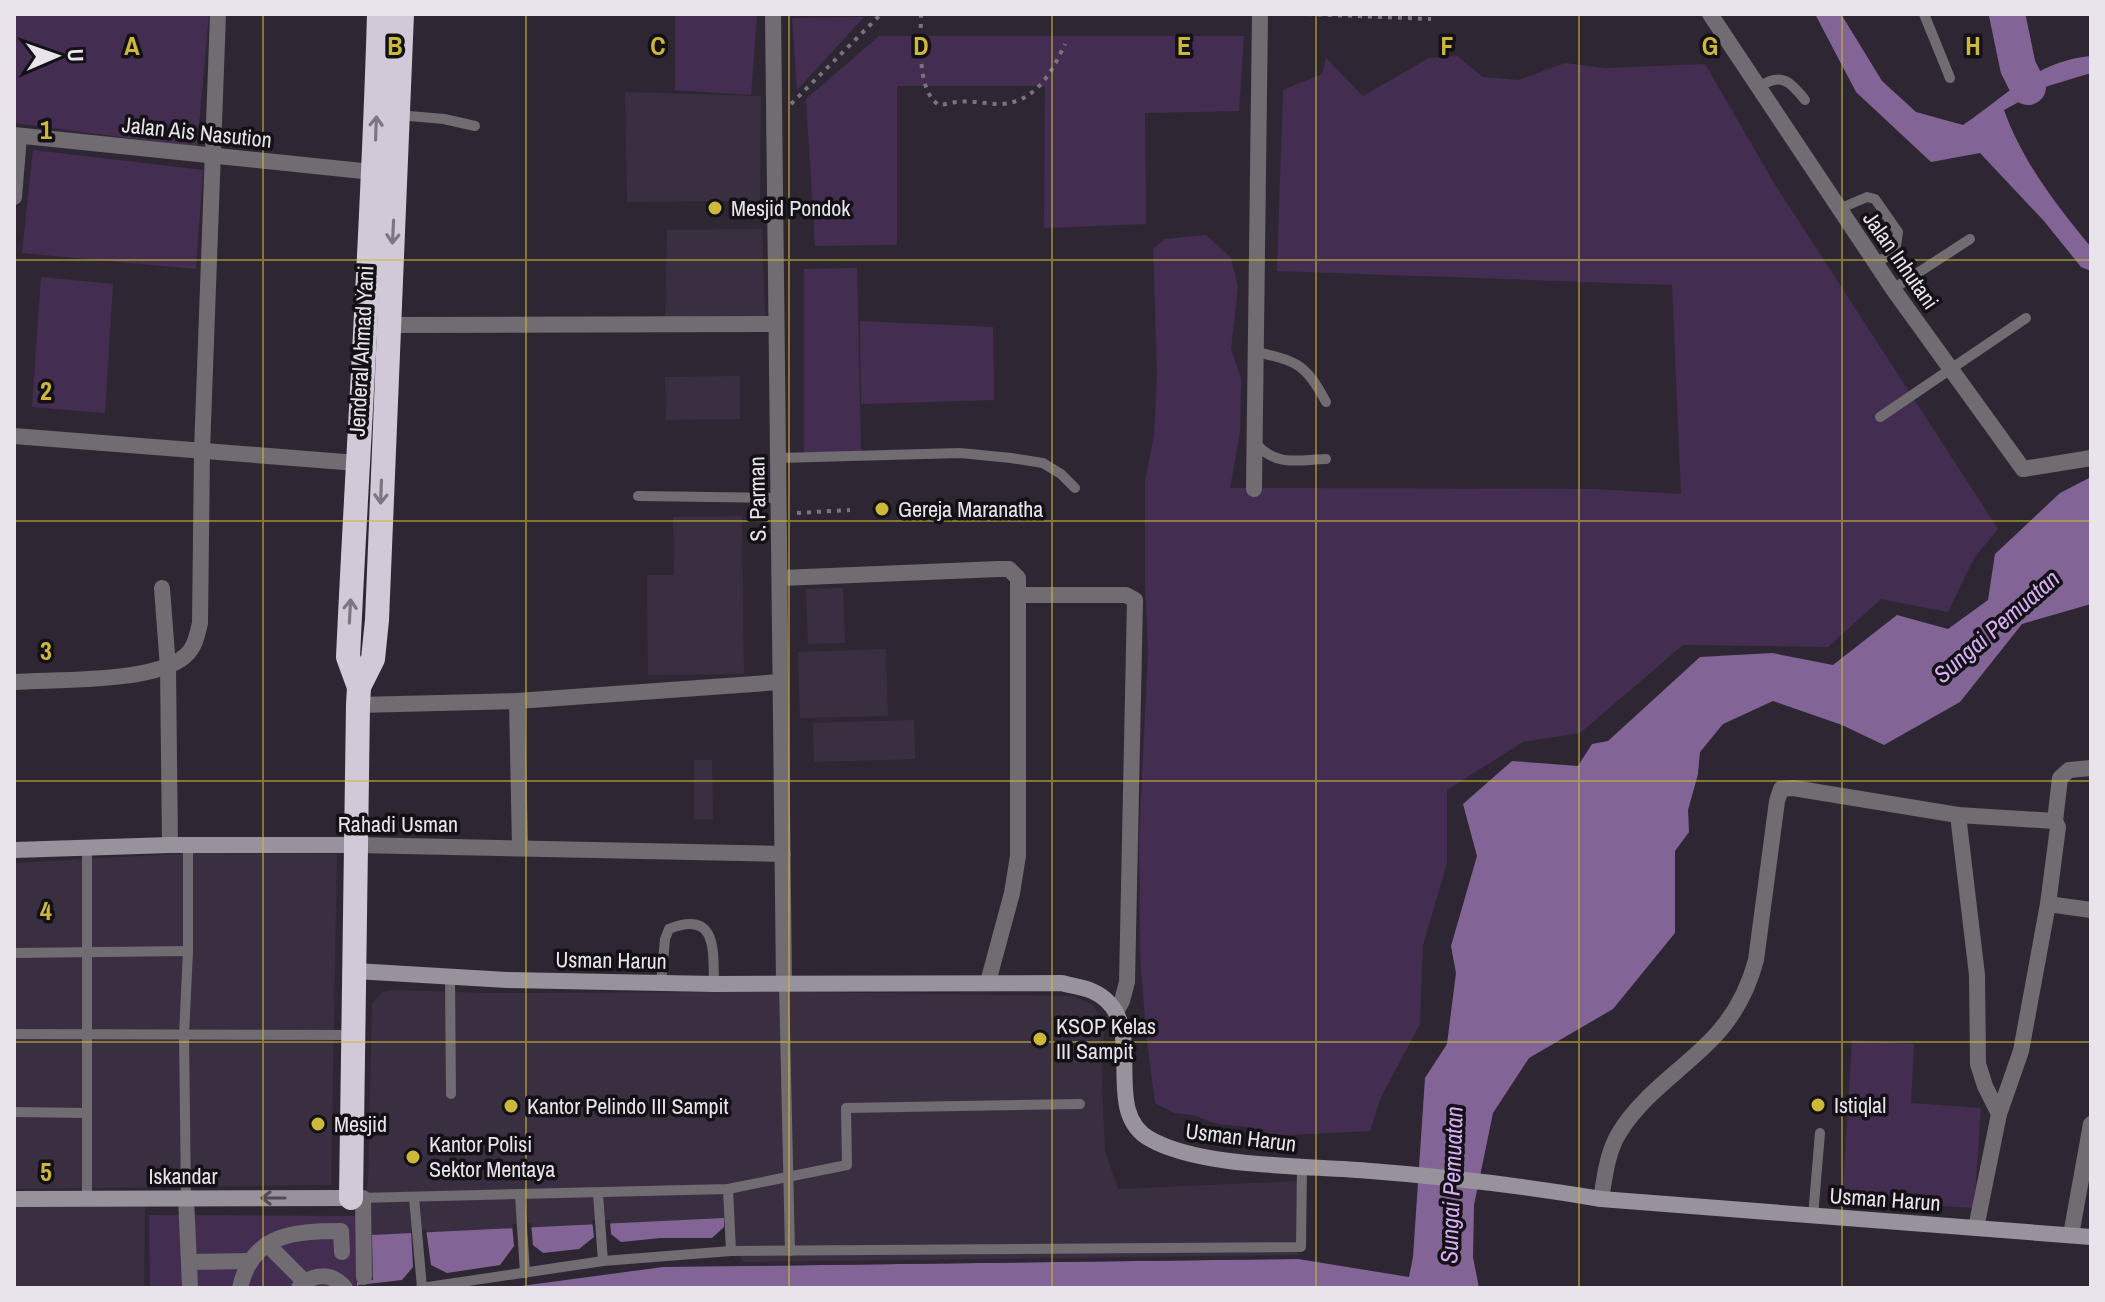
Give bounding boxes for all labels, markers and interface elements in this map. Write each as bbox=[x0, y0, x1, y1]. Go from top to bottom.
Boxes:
north arrow bbox=[16, 16, 96, 96]
text: A bbox=[124, 28, 140, 63]
text: B bbox=[387, 28, 403, 63]
text: C bbox=[650, 28, 666, 63]
text: D bbox=[913, 28, 929, 63]
text: E bbox=[1177, 28, 1191, 63]
text: F bbox=[1440, 28, 1454, 63]
text: G bbox=[1702, 28, 1718, 63]
text: H bbox=[1965, 28, 1981, 63]
text: U bbox=[61, 48, 91, 62]
street label: Jalan Ais Nasution bbox=[121, 109, 273, 155]
text: 1 bbox=[40, 112, 52, 147]
one-way arrow bbox=[369, 115, 384, 142]
place label: Mesjid Pondok bbox=[731, 193, 851, 223]
marker: Mesjid Pondok bbox=[706, 199, 724, 217]
street label: Jalan Inhutani bbox=[1856, 205, 1946, 315]
one-way arrow bbox=[385, 218, 400, 245]
street label: Jenderal Ahmad Yani bbox=[342, 265, 380, 437]
text: 2 bbox=[40, 373, 52, 408]
street label: S. Parman bbox=[741, 456, 773, 542]
one-way arrow bbox=[374, 478, 389, 505]
place label: Gereja Maranatha bbox=[898, 494, 1043, 524]
marker: Gereja Maranatha bbox=[873, 500, 891, 518]
water label: Sungai Pemuatan bbox=[1926, 562, 2066, 690]
one-way arrow bbox=[343, 598, 358, 625]
text: 3 bbox=[40, 633, 52, 668]
street label: Rahadi Usman bbox=[338, 809, 458, 839]
text: 4 bbox=[40, 893, 52, 928]
street label: Usman Harun bbox=[555, 944, 667, 976]
place label: KSOP Kelas III Sampit bbox=[1056, 1011, 1156, 1066]
marker: KSOP Kelas III Sampit bbox=[1031, 1030, 1049, 1048]
place label: Istiqlal bbox=[1834, 1090, 1886, 1120]
place label: Kantor Pelindo III Sampit bbox=[527, 1091, 729, 1121]
marker: Istiqlal bbox=[1809, 1096, 1827, 1114]
marker: Kantor Pelindo III Sampit bbox=[502, 1097, 520, 1115]
water label: Sungai Pemuatan bbox=[1432, 1106, 1470, 1264]
place label: Mesjid bbox=[334, 1109, 387, 1139]
marker: Mesjid bbox=[309, 1115, 327, 1133]
street label: Usman Harun bbox=[1184, 1115, 1298, 1159]
place label: Kantor Polisi Sektor Mentaya bbox=[429, 1129, 555, 1184]
marker: Kantor Polisi Sektor Mentaya bbox=[404, 1148, 422, 1166]
text: 5 bbox=[40, 1154, 52, 1189]
street label: Iskandar bbox=[148, 1161, 218, 1191]
street label: Usman Harun bbox=[1828, 1180, 1942, 1218]
one-way arrow bbox=[260, 1190, 287, 1206]

